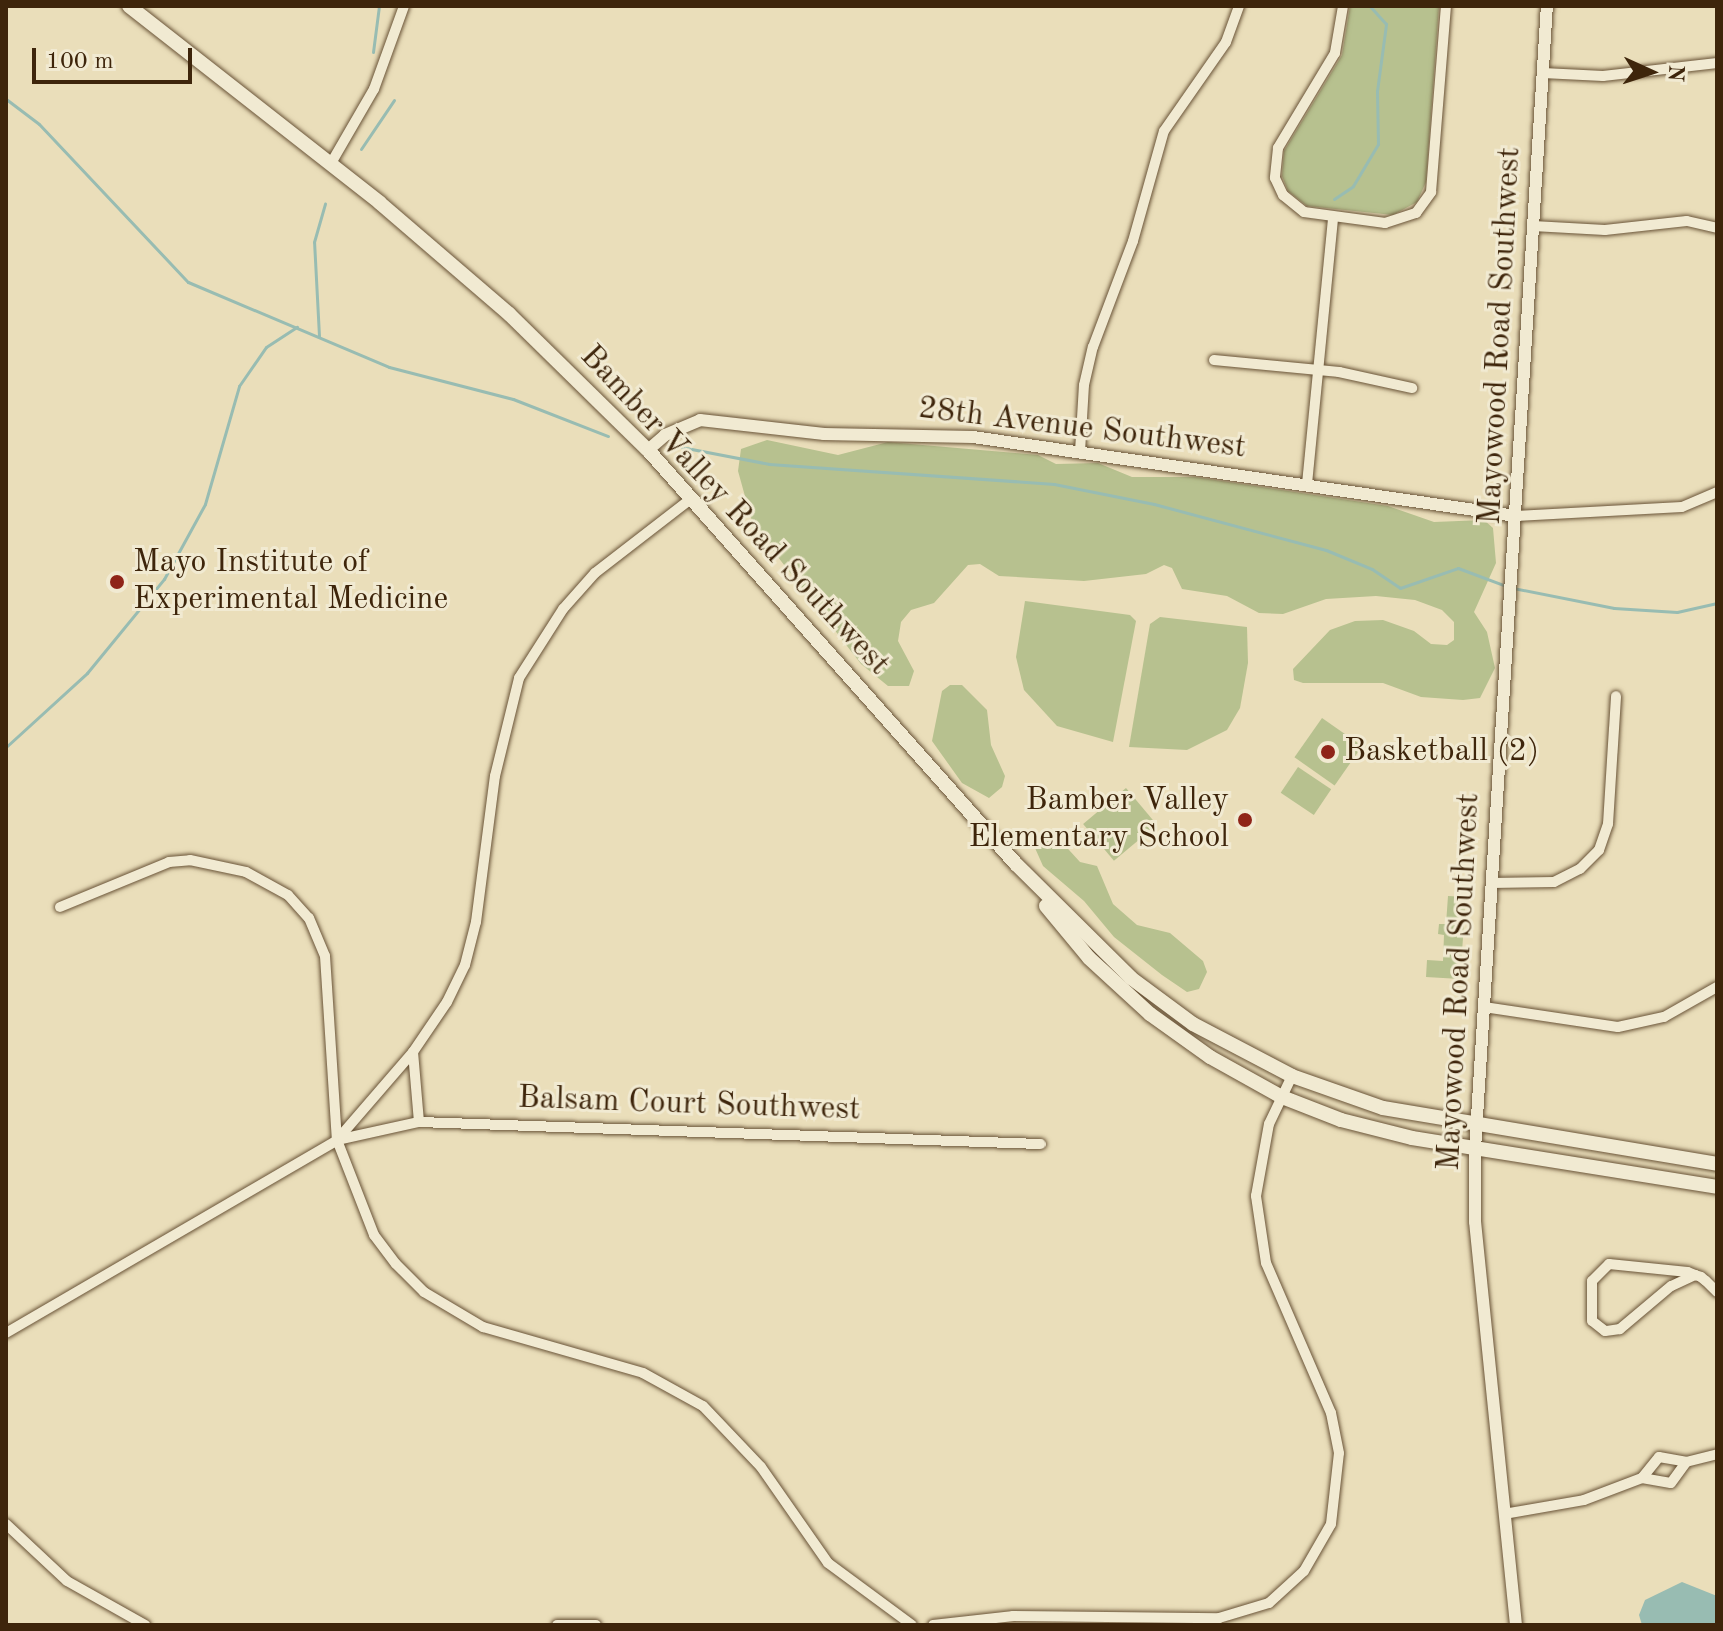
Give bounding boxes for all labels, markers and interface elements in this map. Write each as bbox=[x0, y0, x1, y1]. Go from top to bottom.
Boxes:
scale bar bbox=[36, 32, 196, 82]
north arrow bbox=[1611, 32, 1691, 112]
text: 100 m bbox=[46, 50, 114, 74]
text: N bbox=[1664, 64, 1686, 82]
street label: Mayowood Road Southwest bbox=[1472, 146, 1530, 526]
street label: Bamber Valley Road Southwest bbox=[571, 338, 897, 684]
street label: 28th Avenue Southwest bbox=[916, 390, 1248, 468]
place label: Mayo Institute of Experimental Medicine bbox=[133, 545, 448, 620]
marker: Mayo Institute of Experimental Medicine bbox=[108, 573, 126, 591]
place label: Basketball (2) bbox=[1344, 733, 1539, 771]
marker: Basketball (2) bbox=[1319, 743, 1337, 761]
place label: Bamber Valley Elementary School bbox=[969, 783, 1229, 858]
street label: Mayowood Road Southwest bbox=[1431, 792, 1489, 1172]
marker: Bamber Valley Elementary School bbox=[1236, 811, 1254, 829]
street label: Balsam Court Southwest bbox=[517, 1080, 861, 1130]

